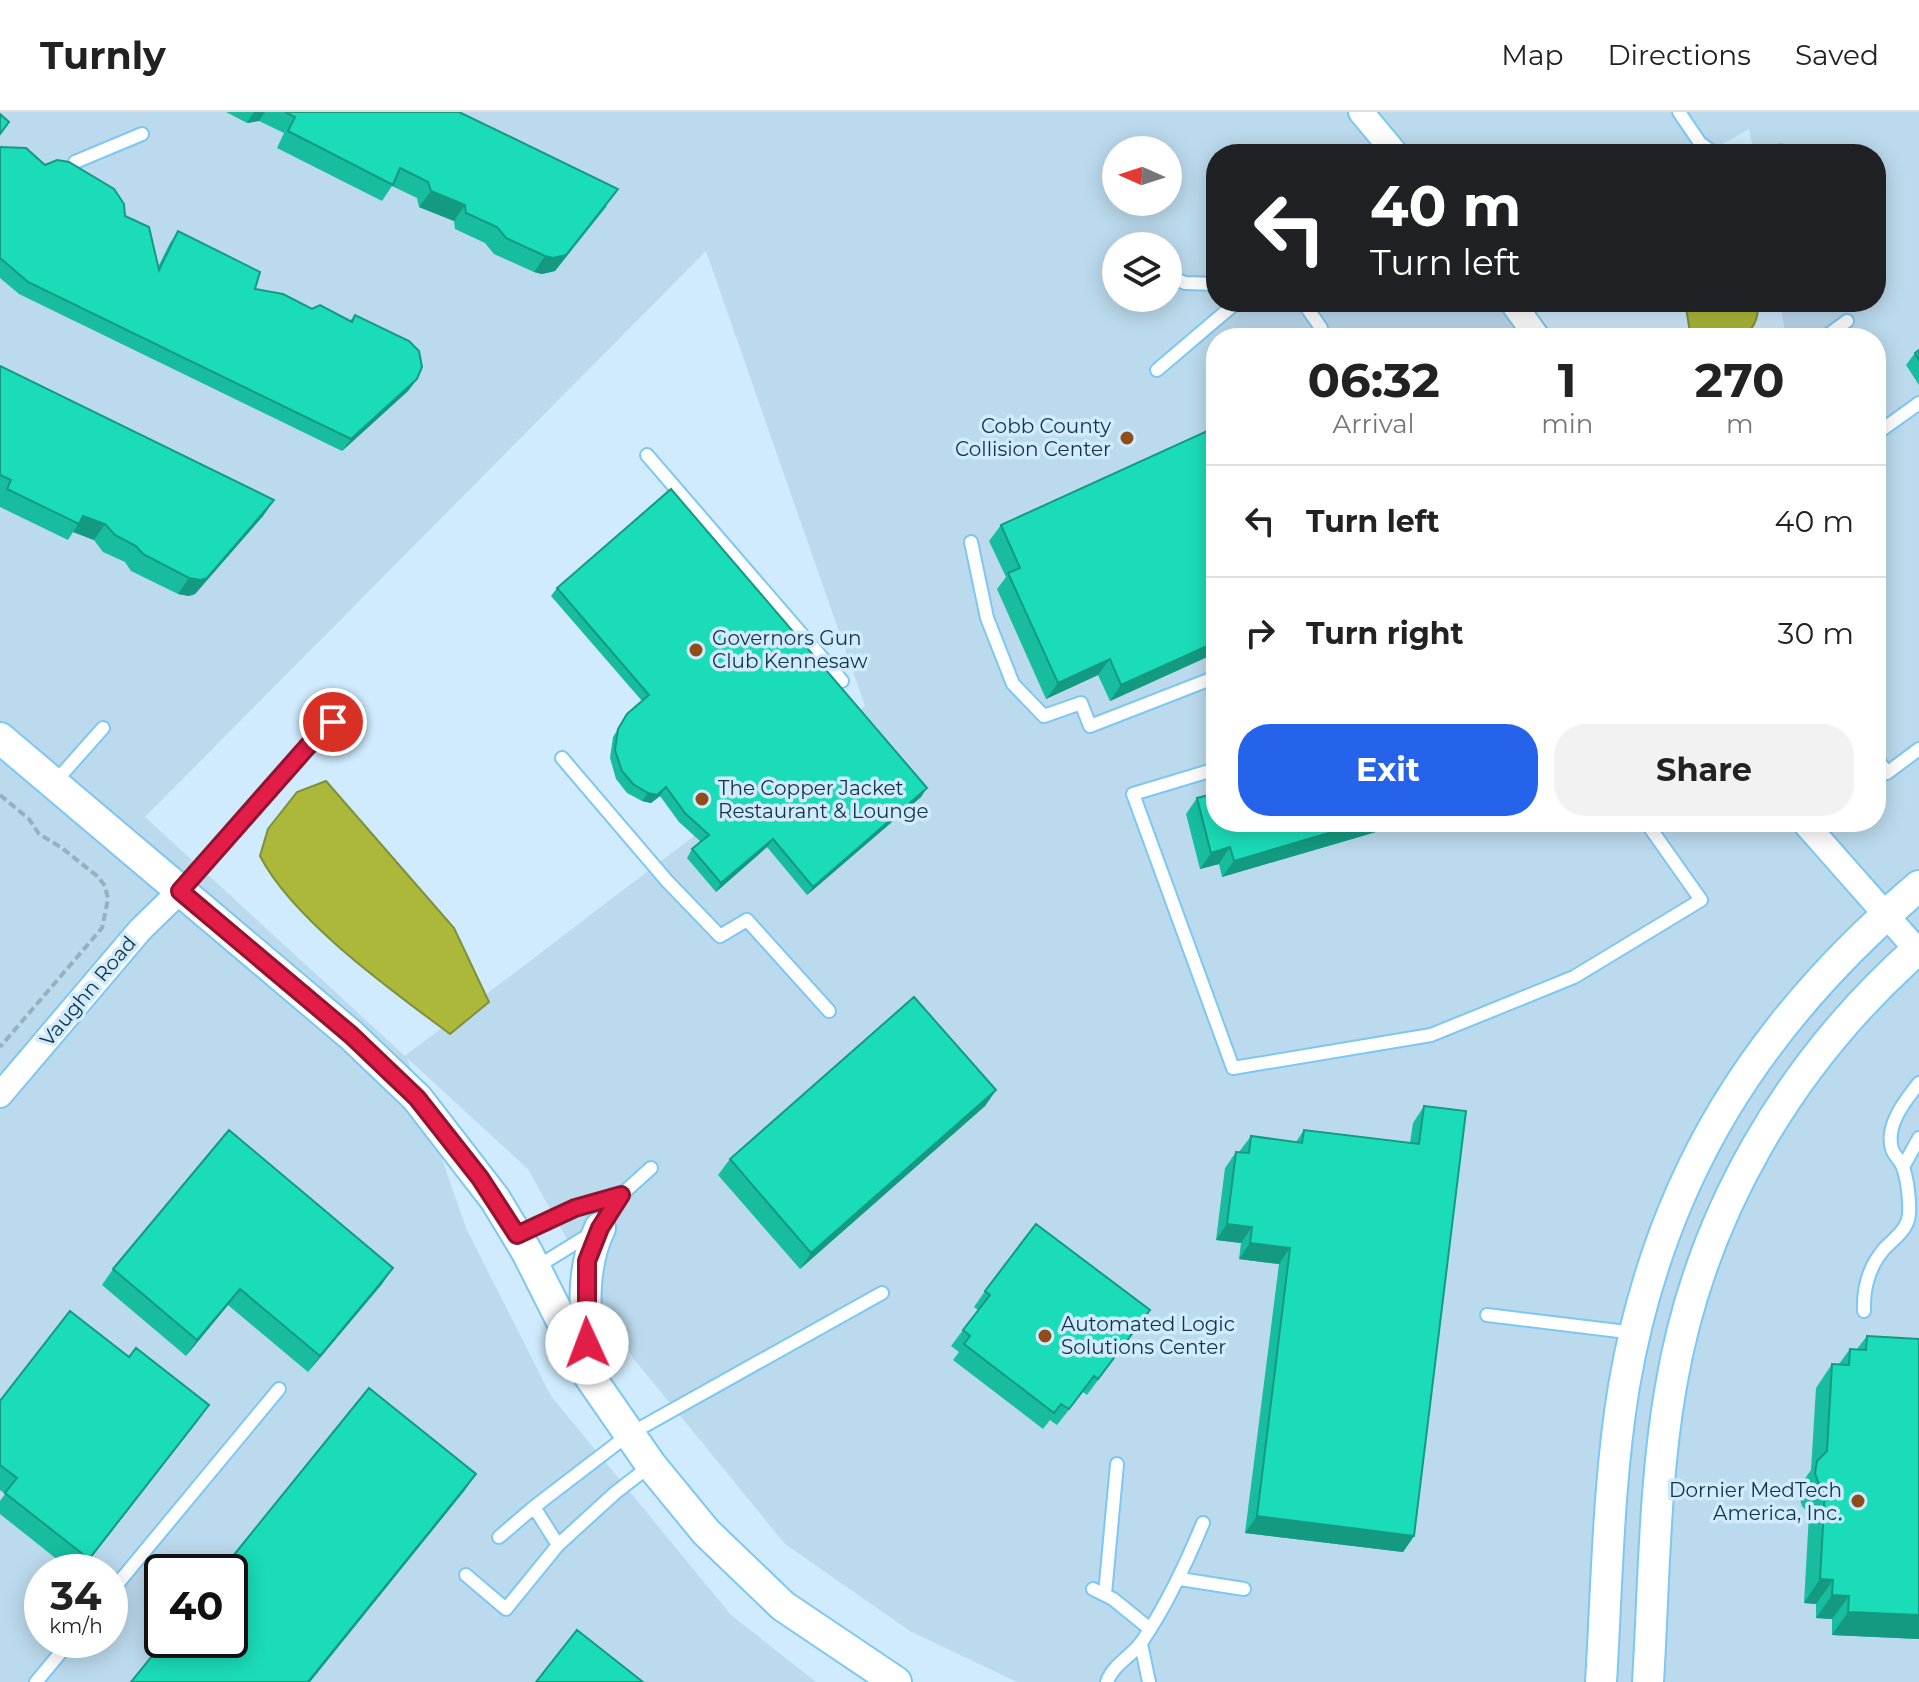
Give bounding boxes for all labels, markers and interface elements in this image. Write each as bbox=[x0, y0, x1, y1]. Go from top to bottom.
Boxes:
text: Turnly bbox=[40, 32, 166, 79]
text: Map bbox=[1501, 38, 1563, 72]
text: Directions bbox=[1607, 38, 1751, 72]
text: Saved bbox=[1795, 38, 1879, 72]
north arrow bbox=[1102, 136, 1182, 216]
map controls bbox=[1102, 136, 1182, 312]
text: 40 m bbox=[1370, 172, 1521, 240]
icon: left bbox=[1238, 176, 1342, 280]
button: layers bbox=[1102, 232, 1182, 312]
text: Turn left bbox=[1370, 240, 1521, 284]
text: 06:32 bbox=[1307, 351, 1440, 409]
text: 1 bbox=[1558, 351, 1577, 409]
text: 270 bbox=[1695, 351, 1785, 409]
text: Arrival bbox=[1333, 408, 1415, 440]
text: min bbox=[1541, 408, 1593, 440]
text: m bbox=[1726, 408, 1753, 440]
place label: Cobb County Collision Center bbox=[955, 414, 1111, 461]
marker: Cobb County Collision Center bbox=[1118, 429, 1136, 447]
icon: left bbox=[1238, 499, 1282, 543]
text: Turn left bbox=[1306, 503, 1439, 540]
text: 40 m bbox=[1775, 503, 1854, 540]
icon: right bbox=[1238, 611, 1282, 655]
text: Turn right bbox=[1306, 615, 1463, 652]
text: 30 m bbox=[1778, 615, 1854, 652]
place label: Governors Gun Club Kennesaw bbox=[712, 626, 868, 673]
marker: Governors Gun Club Kennesaw bbox=[687, 641, 705, 659]
pin bbox=[299, 688, 367, 756]
icon: arrive bbox=[311, 700, 355, 744]
button: Exit bbox=[1238, 724, 1538, 816]
button: Share bbox=[1554, 724, 1854, 816]
place label: The Copper Jacket Restaurant & Lounge bbox=[718, 776, 929, 823]
marker: The Copper Jacket Restaurant & Lounge bbox=[693, 790, 711, 808]
street label: Vaughn Road bbox=[35, 931, 141, 1051]
position arrow bbox=[545, 1301, 629, 1385]
place label: Automated Logic Solutions Center bbox=[1061, 1312, 1235, 1359]
marker: Automated Logic Solutions Center bbox=[1036, 1327, 1054, 1345]
place label: Dornier MedTech America, Inc. bbox=[1669, 1478, 1842, 1525]
marker: Dornier MedTech America, Inc. bbox=[1849, 1492, 1867, 1510]
speed limit sign: 40 bbox=[144, 1554, 248, 1658]
text: 34 bbox=[50, 1571, 102, 1620]
text: km/h bbox=[49, 1614, 103, 1638]

